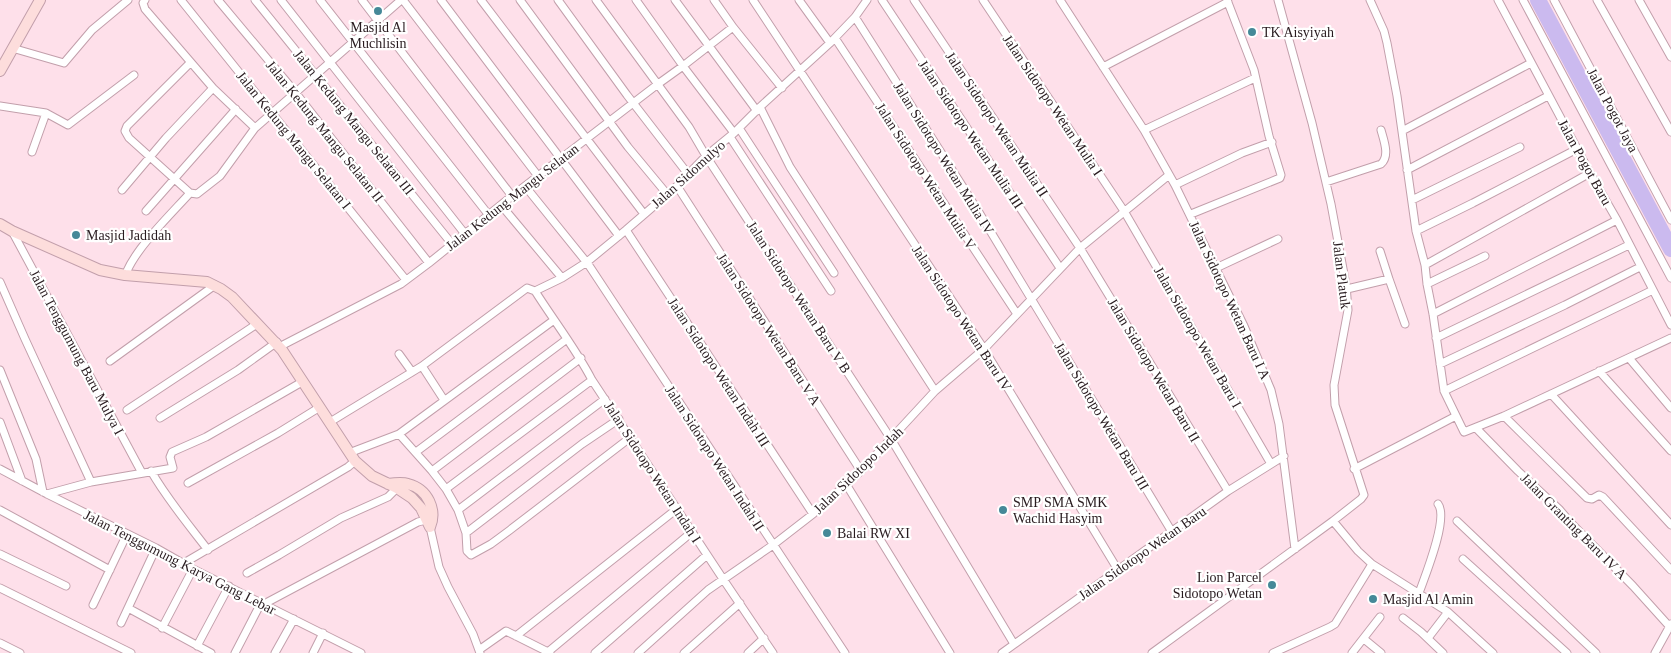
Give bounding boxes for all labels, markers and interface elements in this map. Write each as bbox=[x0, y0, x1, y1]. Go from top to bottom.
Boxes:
marker: Masjid Al Muchlisin bbox=[372, 5, 384, 17]
place label: Masjid Al Muchlisin bbox=[350, 20, 406, 51]
place label: TK Aisyiyah bbox=[1262, 25, 1334, 40]
marker: TK Aisyiyah bbox=[1246, 26, 1258, 38]
street label: Jalan Sidotopo Wetan Mulia I bbox=[1000, 32, 1106, 179]
street label: Jalan Kedung Mangu Selatan III bbox=[290, 46, 418, 198]
street label: Jalan Sidotopo Wetan Mulia II bbox=[942, 49, 1051, 200]
street label: Jalan Kedung Mangu Selatan II bbox=[263, 57, 387, 205]
street label: Jalan Sidotopo Wetan Mulia III bbox=[915, 57, 1026, 212]
street label: Jalan Pogot Jaya bbox=[1584, 66, 1641, 156]
street label: Jalan Kedung Mangu Selatan I bbox=[233, 68, 355, 212]
street label: Jalan Sidotopo Wetan Mulia IV bbox=[890, 79, 997, 237]
street label: Jalan Sidotopo Wetan Mulia V bbox=[873, 100, 979, 252]
street label: Jalan Pogot Baru bbox=[1555, 117, 1614, 208]
street label: Jalan Sidomulyo bbox=[648, 137, 728, 211]
street label: Jalan Kedung Mangu Selatan bbox=[443, 141, 582, 254]
street label: Jalan Sidotopo Wetan Baru I A bbox=[1186, 217, 1274, 383]
street label: Jalan Sidotopo Wetan Baru V B bbox=[744, 218, 853, 376]
place label: Masjid Jadidah bbox=[86, 228, 171, 243]
marker: Masjid Jadidah bbox=[70, 229, 82, 241]
street label: Jalan Platuk bbox=[1330, 240, 1353, 310]
street label: Jalan Sidotopo Wetan Baru IV bbox=[909, 243, 1014, 394]
street label: Jalan Sidotopo Wetan Baru V A bbox=[714, 250, 824, 409]
street label: Jalan Sidotopo Wetan Baru I bbox=[1151, 263, 1245, 411]
street label: Jalan Tenggumung Baru Mulya I bbox=[27, 267, 127, 438]
street label: Jalan Sidotopo Wetan Indah III bbox=[665, 295, 773, 450]
street label: Jalan Sidotopo Wetan Baru II bbox=[1105, 296, 1203, 445]
street label: Jalan Sidotopo Wetan Baru III bbox=[1051, 340, 1152, 493]
street label: Jalan Sidotopo Wetan Indah II bbox=[662, 383, 767, 534]
street label: Jalan Sidotopo Wetan Indah I bbox=[601, 399, 704, 546]
street label: Jalan Sidotopo Indah bbox=[811, 424, 906, 517]
street label: Jalan Granting Baru IV A bbox=[1518, 470, 1630, 583]
place label: SMP SMA SMK Wachid Hasyim bbox=[1013, 495, 1107, 526]
marker: SMP SMA SMK Wachid Hasyim bbox=[997, 504, 1009, 516]
street label: Jalan Sidotopo Wetan Baru bbox=[1076, 504, 1209, 603]
street label: Jalan Tenggumung Karya Gang Lebar bbox=[81, 507, 279, 618]
place label: Balai RW XI bbox=[837, 526, 910, 541]
marker: Balai RW XI bbox=[821, 527, 833, 539]
place label: Lion Parcel Sidotopo Wetan bbox=[1173, 570, 1262, 601]
marker: Lion Parcel Sidotopo Wetan bbox=[1266, 579, 1278, 591]
place label: Masjid Al Amin bbox=[1383, 592, 1473, 607]
marker: Masjid Al Amin bbox=[1367, 593, 1379, 605]

